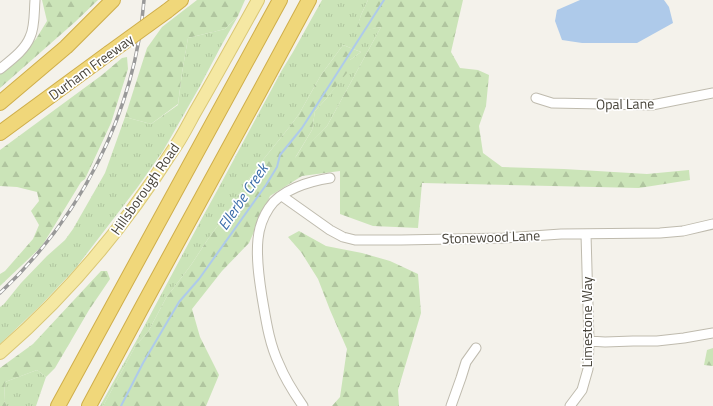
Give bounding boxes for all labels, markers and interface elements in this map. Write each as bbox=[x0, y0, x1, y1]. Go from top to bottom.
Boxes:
street label: Durham Freeway bbox=[44, 28, 138, 105]
street label: Opal Lane bbox=[596, 92, 654, 115]
street label: Hillsborough Road bbox=[105, 139, 184, 239]
water label: Ellerbe Creek bbox=[212, 157, 275, 235]
street label: Stonewood Lane bbox=[441, 224, 541, 249]
street label: Limestone Way bbox=[576, 276, 597, 367]

